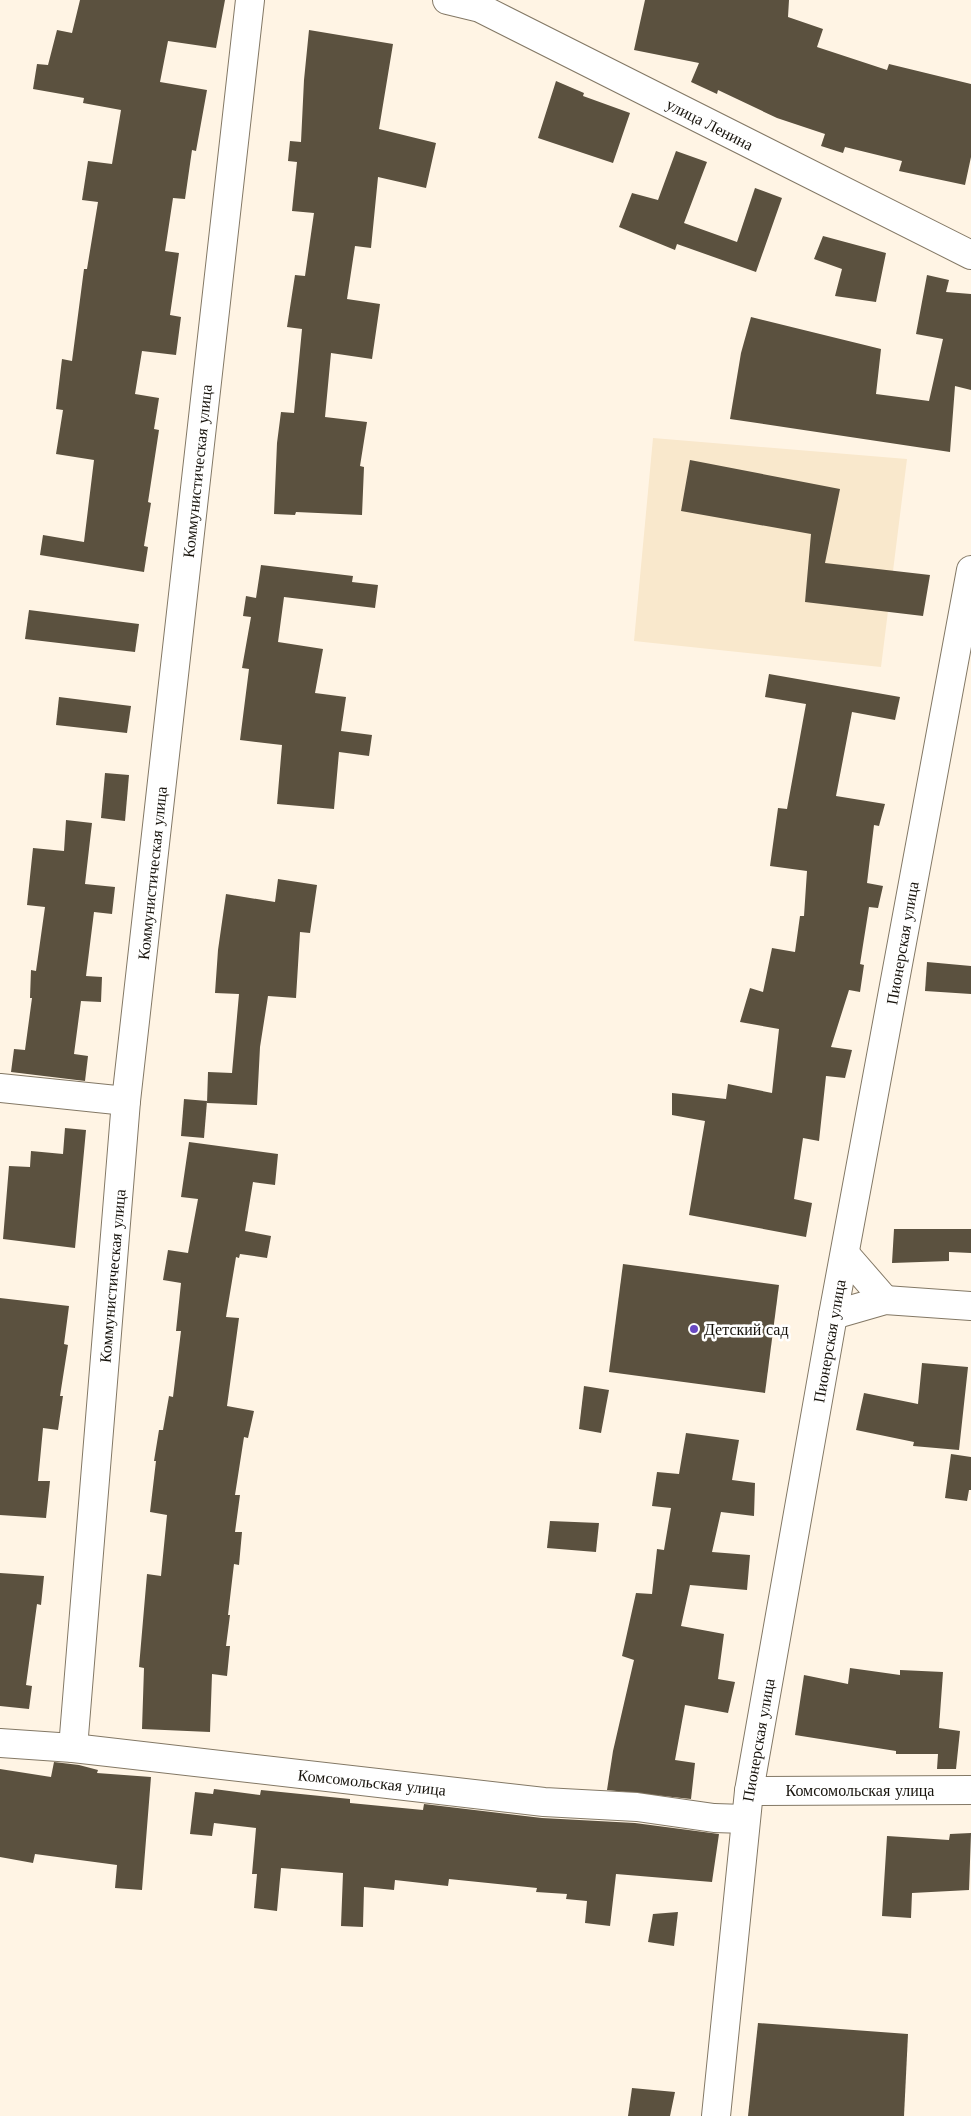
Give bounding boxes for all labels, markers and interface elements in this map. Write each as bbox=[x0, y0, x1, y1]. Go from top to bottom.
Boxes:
street label: улица Ленина bbox=[663, 94, 757, 154]
street label: Коммунистическая улица bbox=[178, 383, 216, 559]
street label: Коммунистическая улица bbox=[133, 785, 171, 961]
street label: Пионерская улица bbox=[881, 880, 923, 1006]
street label: Коммунистическая улица bbox=[94, 1188, 130, 1364]
street label: Пионерская улица bbox=[808, 1278, 850, 1404]
place label: Детский сад bbox=[704, 1319, 789, 1339]
marker: Детский сад bbox=[688, 1323, 700, 1335]
street label: Пионерская улица bbox=[737, 1677, 779, 1803]
street label: Комсомольская улица bbox=[297, 1764, 447, 1800]
street label: Комсомольская улица bbox=[786, 1780, 934, 1800]

